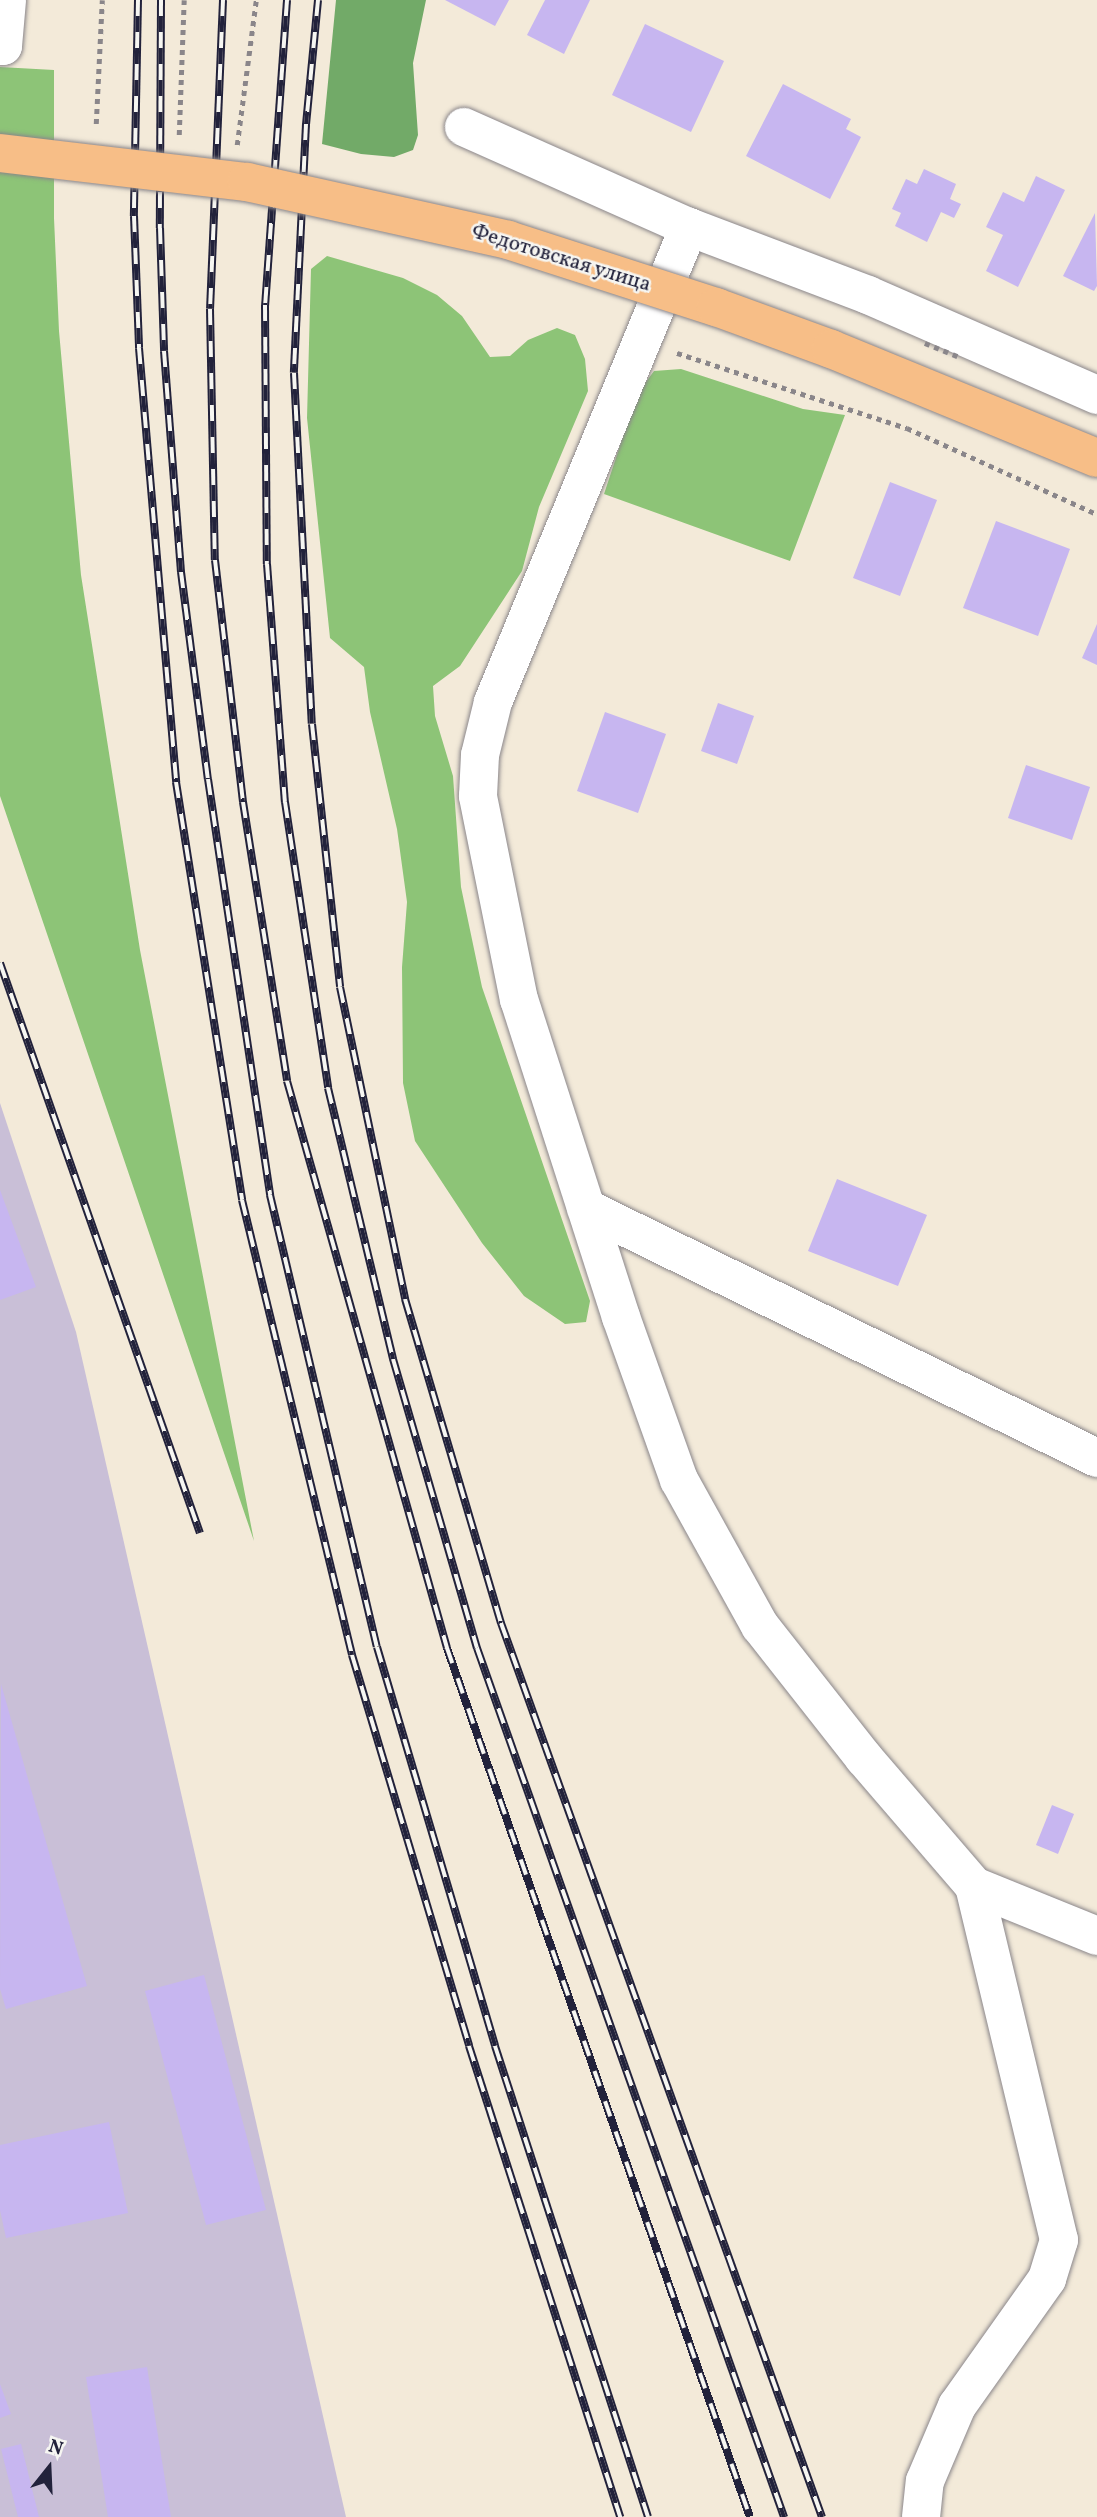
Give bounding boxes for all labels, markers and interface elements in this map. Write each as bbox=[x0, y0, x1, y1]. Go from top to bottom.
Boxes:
street label: Федотовская улица bbox=[468, 220, 654, 298]
north arrow bbox=[14, 2433, 84, 2503]
text: N bbox=[45, 2434, 66, 2463]

